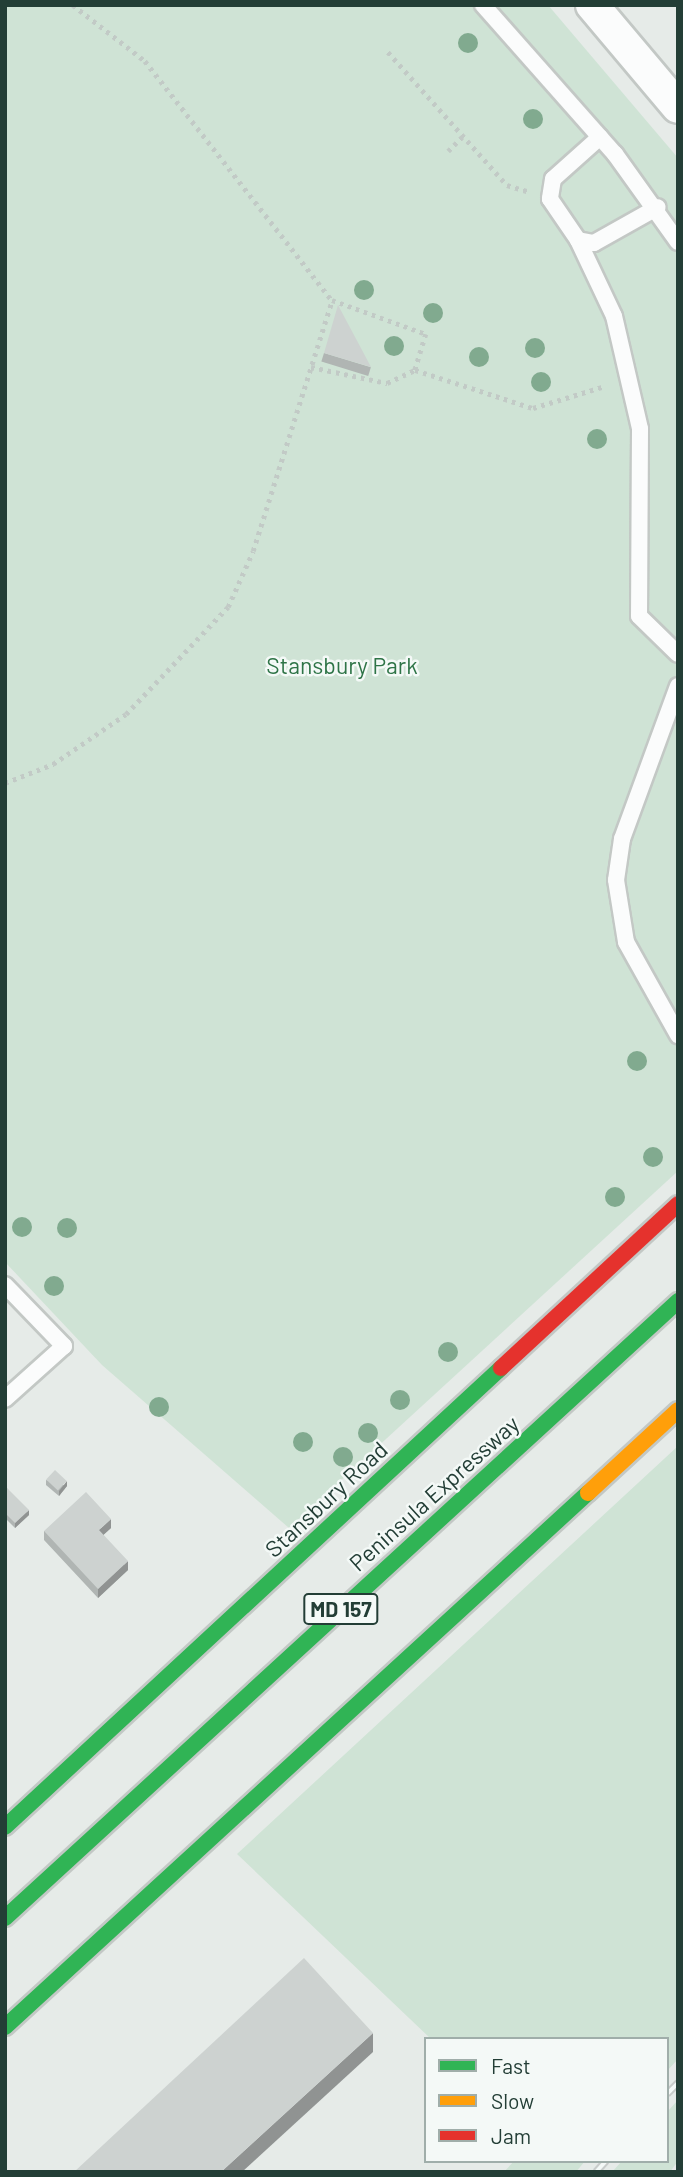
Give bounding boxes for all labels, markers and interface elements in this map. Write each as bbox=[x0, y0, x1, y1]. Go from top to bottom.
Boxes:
park label: Stansbury Park bbox=[266, 651, 418, 679]
street label: Peninsula Expressway bbox=[344, 1410, 524, 1576]
street label: Stansbury Road bbox=[259, 1435, 393, 1563]
road number: MD 157 bbox=[302, 1592, 380, 1626]
legend bbox=[424, 2037, 669, 2163]
text: Fast bbox=[491, 2053, 531, 2078]
text: Slow bbox=[491, 2088, 534, 2113]
text: Jam bbox=[491, 2123, 531, 2148]

